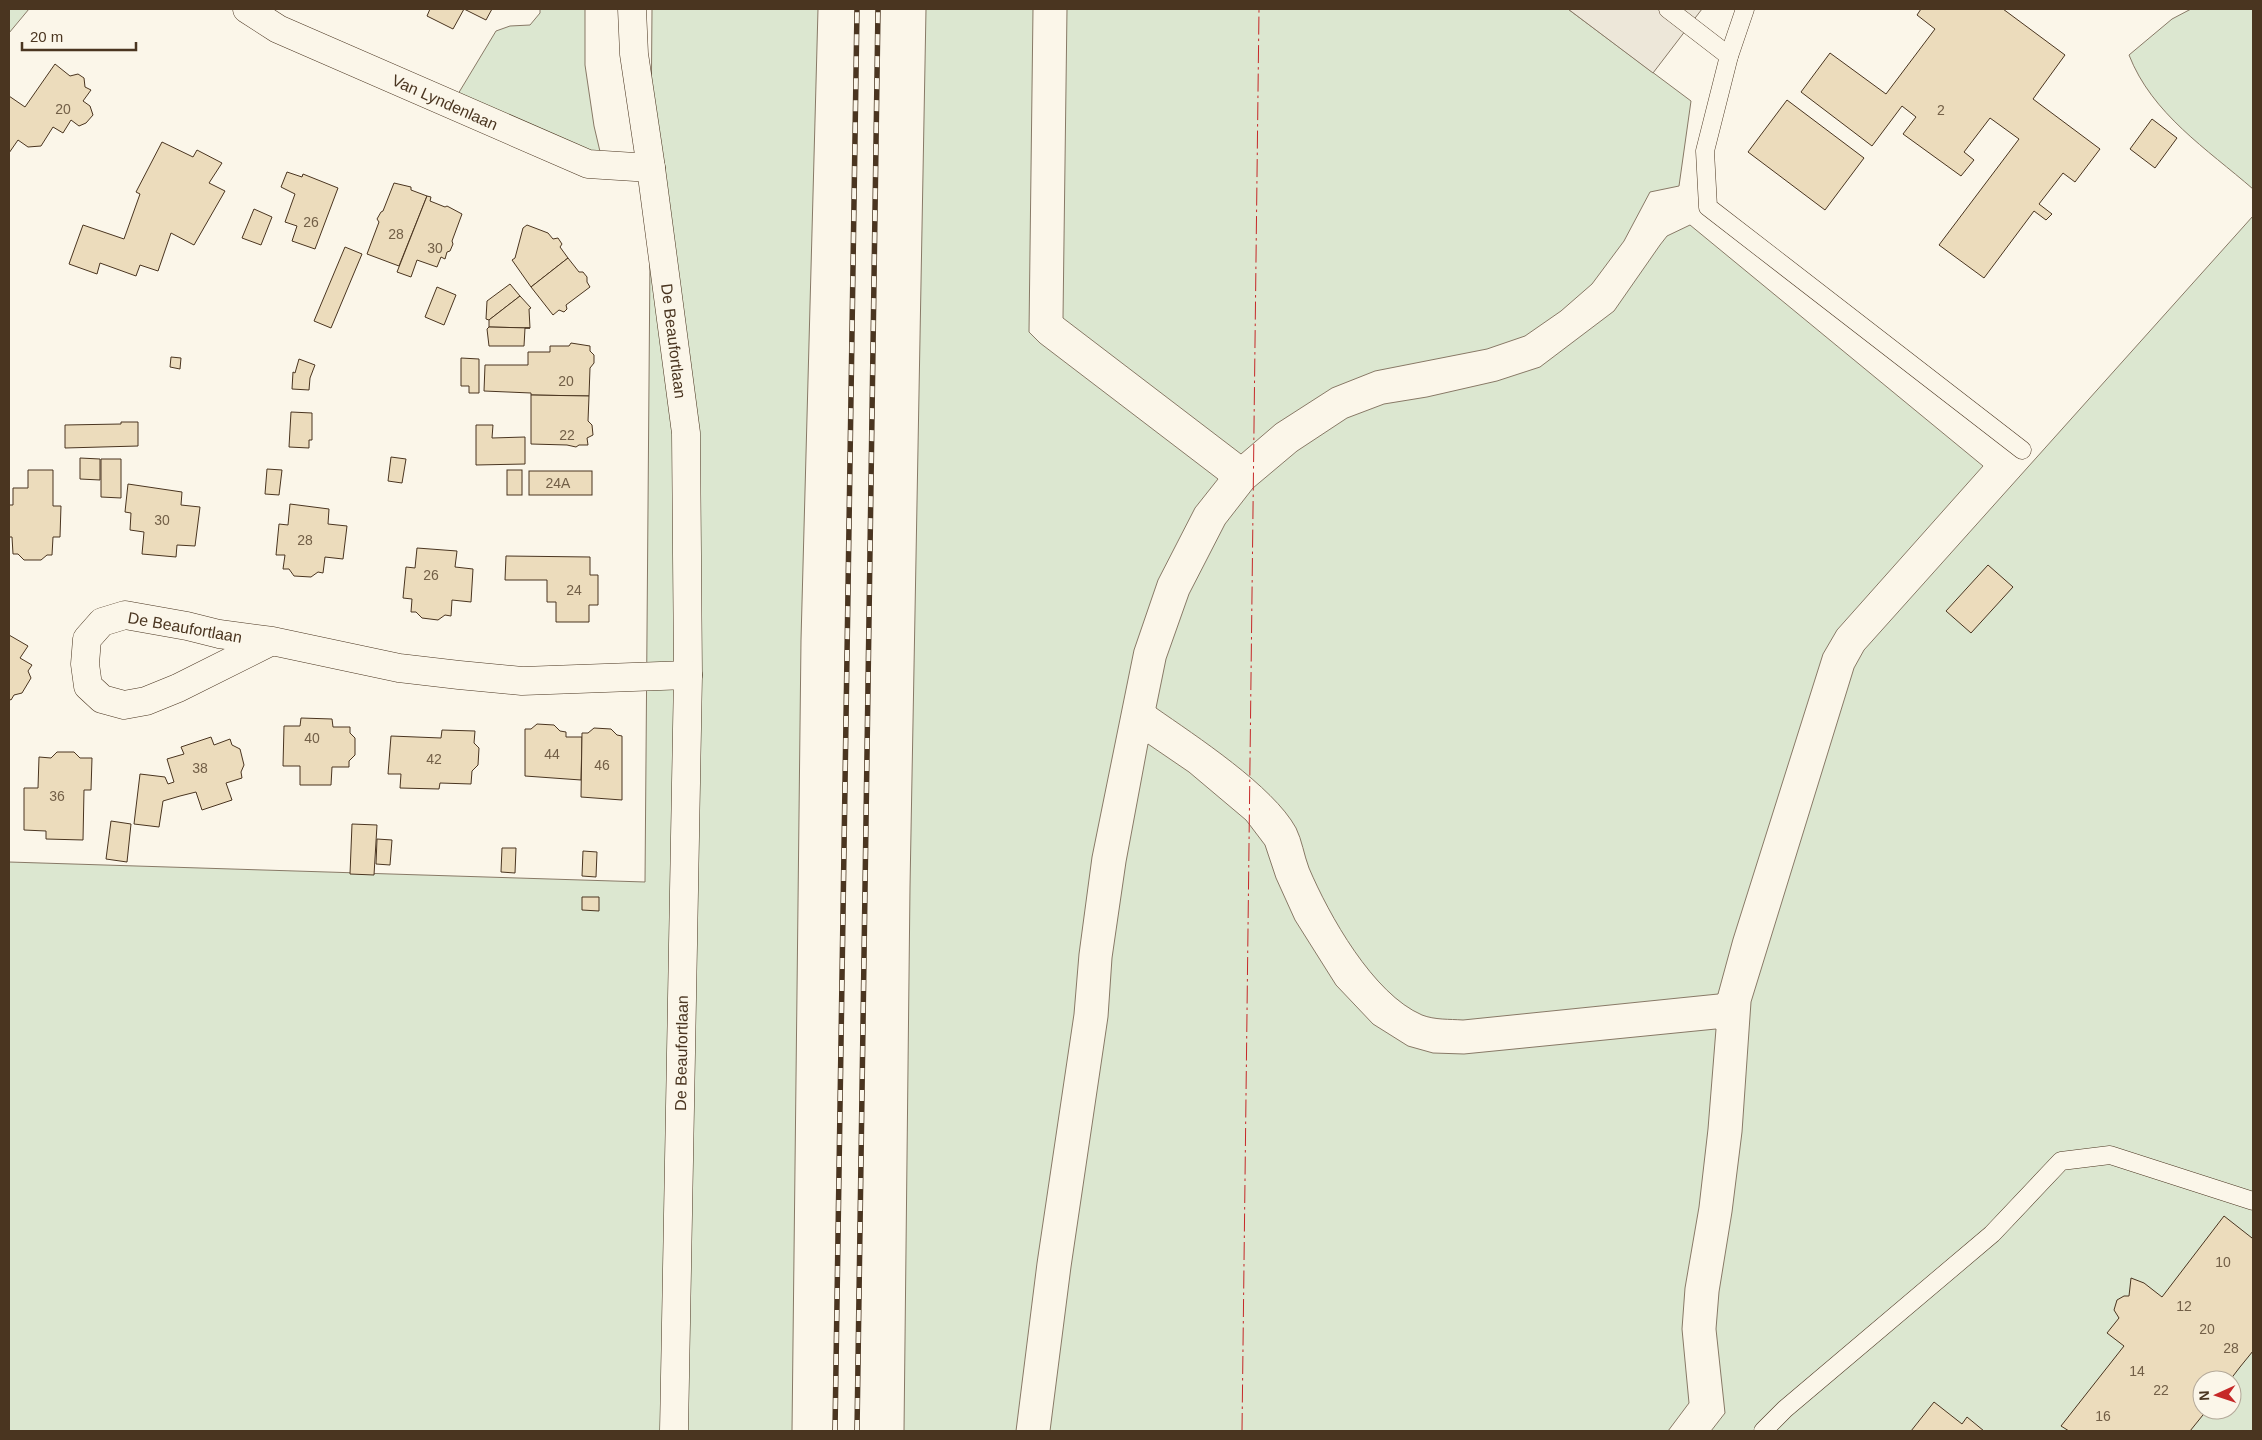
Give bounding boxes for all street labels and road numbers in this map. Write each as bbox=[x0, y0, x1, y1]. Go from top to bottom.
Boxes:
street label: Van Lyndenlaan bbox=[389, 72, 500, 133]
street label: De Beaufortlaan bbox=[658, 283, 689, 399]
street label: De Beaufortlaan bbox=[126, 609, 243, 646]
street label: De Beaufortlaan bbox=[672, 995, 691, 1111]

